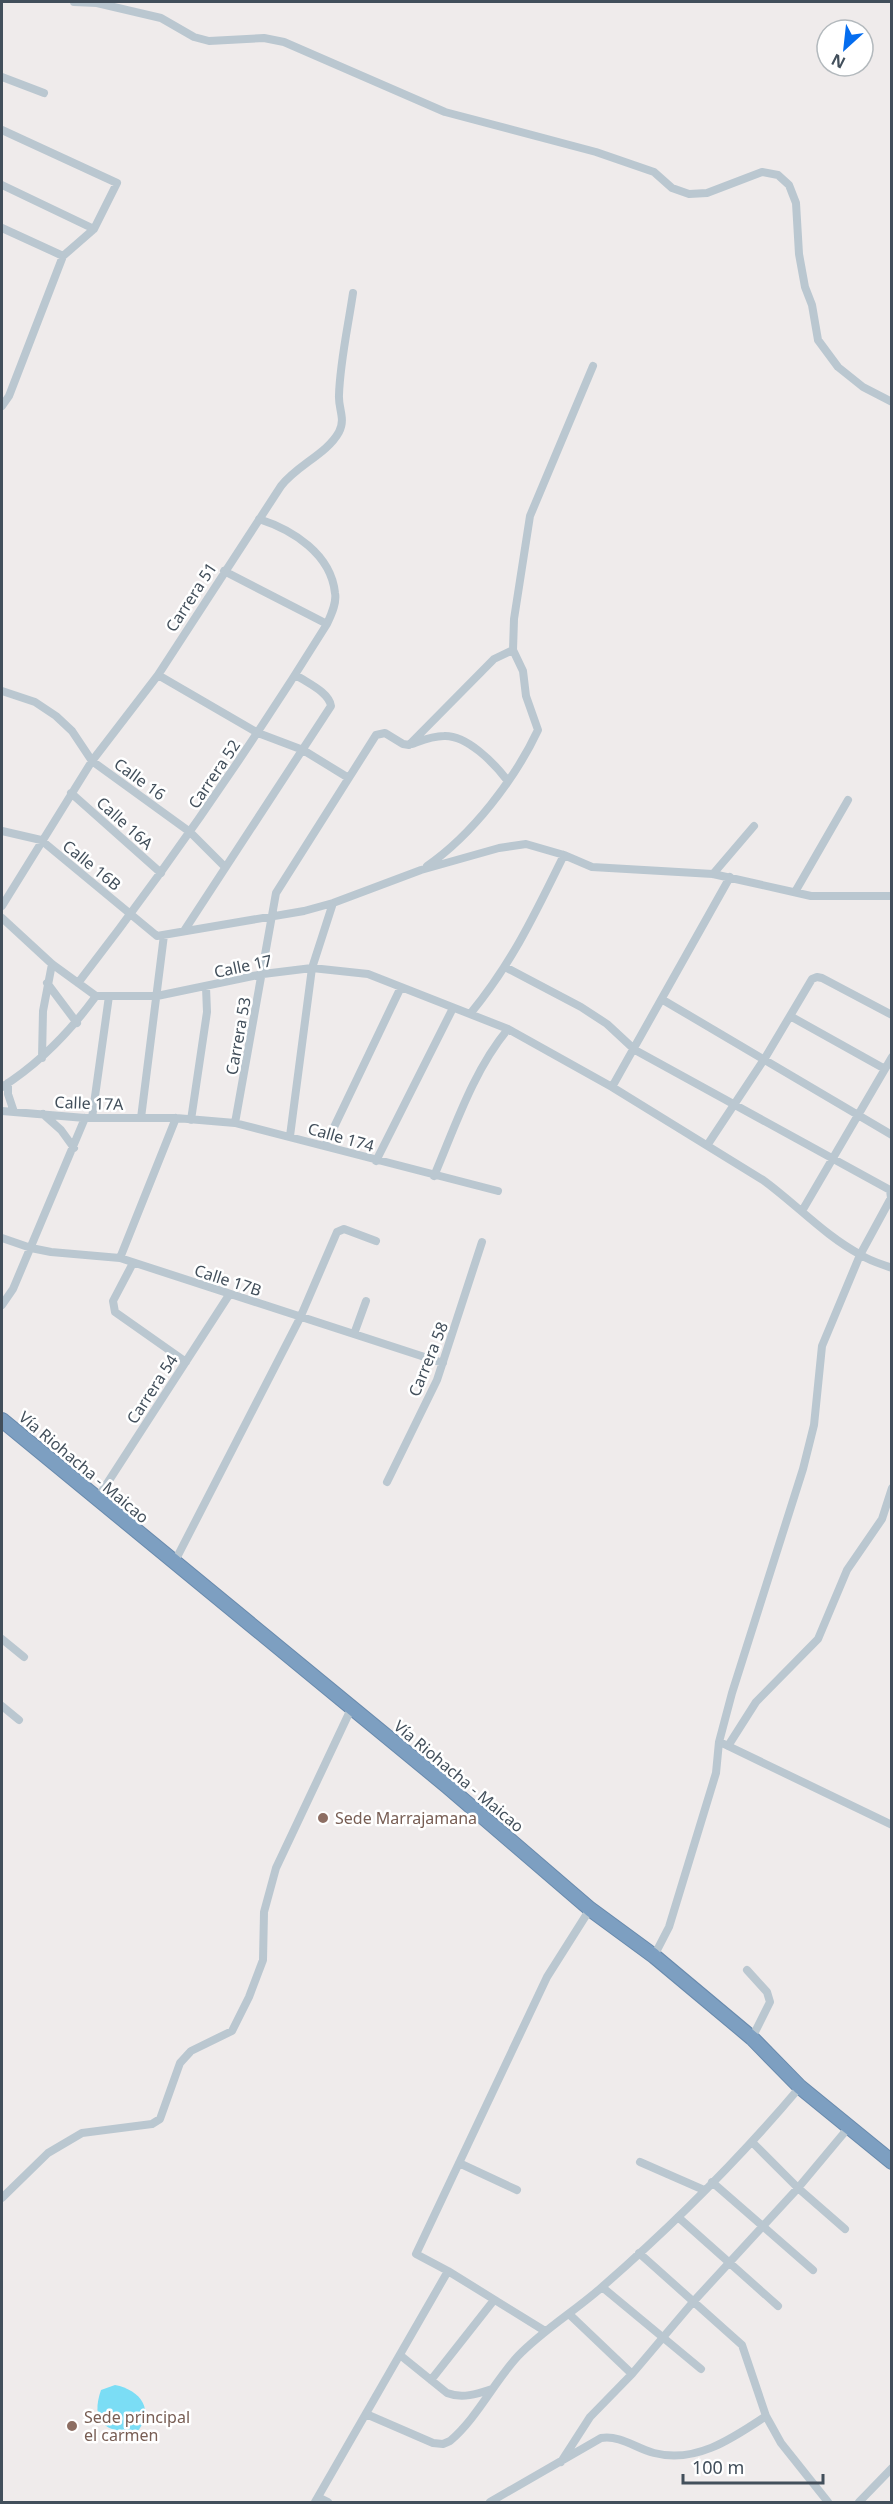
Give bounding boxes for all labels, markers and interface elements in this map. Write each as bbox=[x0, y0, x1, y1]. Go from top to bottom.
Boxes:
north arrow bbox=[815, 18, 875, 78]
text: N bbox=[827, 49, 849, 74]
street label: Carrera 51 bbox=[160, 558, 222, 636]
street label: Carrera 52 bbox=[183, 735, 245, 813]
street label: Calle 16 bbox=[110, 753, 170, 805]
street label: Calle 16A bbox=[92, 792, 159, 855]
street label: Calle 16B bbox=[58, 835, 126, 895]
street label: Calle 17 bbox=[212, 949, 274, 983]
street label: Carrera 53 bbox=[220, 995, 256, 1077]
street label: Calle 17A bbox=[54, 1091, 125, 1115]
street label: Calle 174 bbox=[305, 1117, 377, 1157]
street label: Calle 17B bbox=[192, 1259, 264, 1301]
street label: Carrera 58 bbox=[403, 1318, 453, 1400]
street label: Carrera 54 bbox=[121, 1350, 183, 1428]
street label: Vía Riohacha - Maicao bbox=[14, 1406, 154, 1528]
street label: Vía Riohacha - Maicao bbox=[389, 1715, 529, 1837]
place label: Sede Marrajamana bbox=[335, 1807, 477, 1829]
marker: Sede Marrajamana bbox=[316, 1811, 330, 1825]
place label: Sede principal el carmen bbox=[84, 2406, 190, 2446]
marker: Sede principal el carmen bbox=[65, 2419, 79, 2433]
scale bar bbox=[683, 2447, 822, 2485]
text: 100 m bbox=[692, 2455, 744, 2479]

